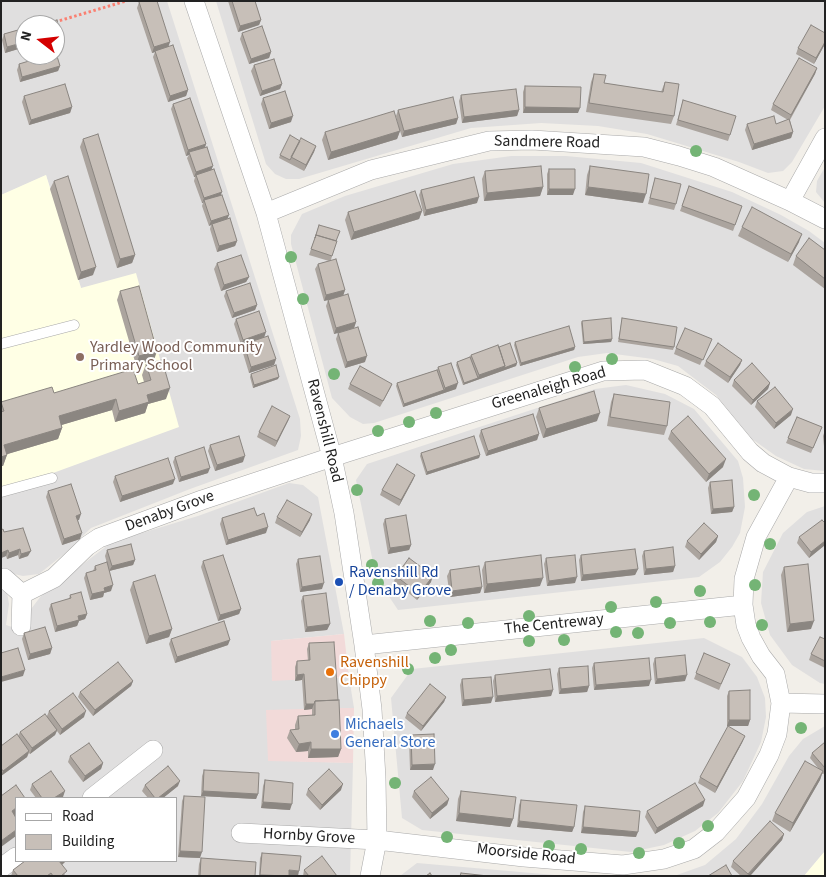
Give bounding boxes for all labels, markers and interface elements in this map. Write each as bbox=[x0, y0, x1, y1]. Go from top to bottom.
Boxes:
north arrow bbox=[15, 15, 65, 65]
text: N bbox=[16, 29, 37, 43]
street label: Sandmere Road bbox=[494, 132, 600, 154]
place label: Yardley Wood Community Primary School bbox=[90, 338, 262, 376]
marker: Yardley Wood Community Primary School bbox=[74, 351, 86, 363]
street label: Greenaleigh Road bbox=[490, 363, 608, 415]
street label: Ravenshill Road bbox=[302, 377, 346, 485]
street label: Denaby Grove bbox=[123, 487, 217, 537]
place label: Ravenshill Rd / Denaby Grove bbox=[349, 563, 451, 601]
marker: Ravenshill Rd / Denaby Grove bbox=[333, 576, 345, 588]
street label: The Centreway bbox=[503, 610, 605, 640]
place label: Ravenshill Chippy bbox=[340, 653, 409, 691]
marker: Ravenshill Chippy bbox=[324, 666, 336, 678]
place label: Michaels General Store bbox=[345, 715, 435, 753]
marker: Michaels General Store bbox=[329, 728, 341, 740]
legend bbox=[15, 797, 178, 862]
text: Road bbox=[62, 806, 94, 827]
street label: Hornby Grove bbox=[263, 825, 355, 849]
text: Building bbox=[62, 831, 114, 852]
street label: Moorside Road bbox=[476, 840, 576, 870]

